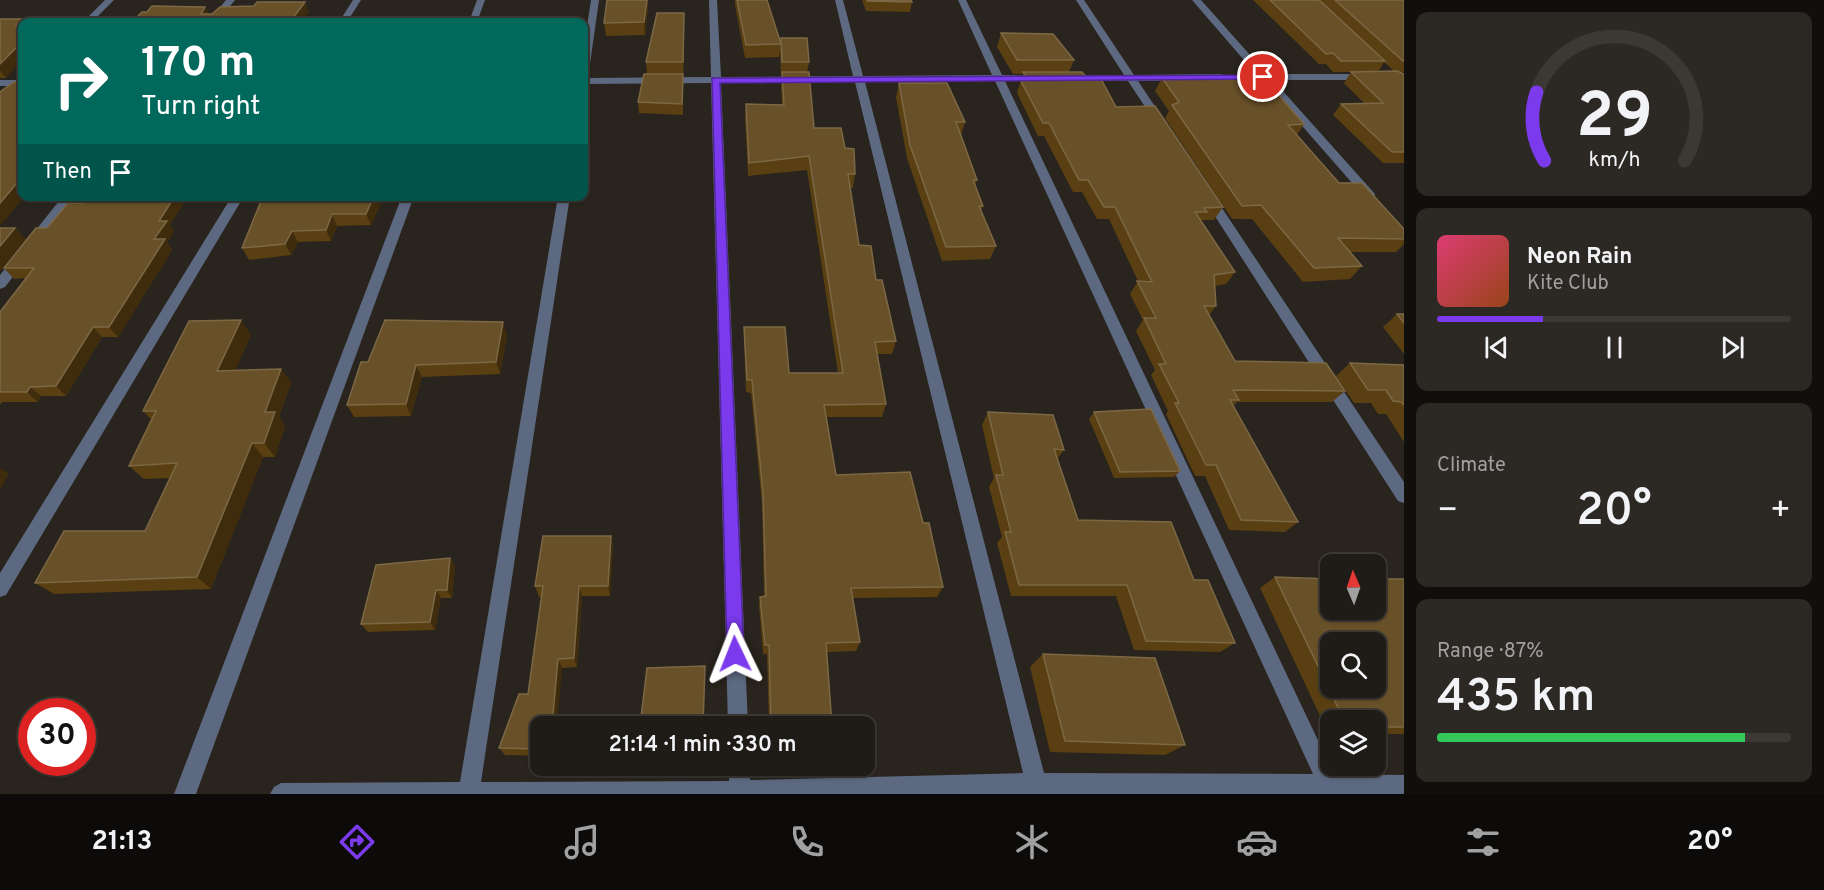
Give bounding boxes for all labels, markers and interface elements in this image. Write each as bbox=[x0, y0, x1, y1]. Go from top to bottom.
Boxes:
text: 170 m bbox=[141, 38, 255, 91]
icon: right bbox=[42, 42, 120, 120]
pin bbox=[1237, 51, 1288, 102]
icon: arrive bbox=[1246, 60, 1279, 93]
text: 29 bbox=[1576, 80, 1652, 159]
text: Turn right bbox=[141, 90, 260, 124]
text: km/h bbox=[1588, 147, 1640, 174]
icon: arrive bbox=[104, 156, 137, 189]
text: Then bbox=[42, 159, 92, 186]
text: Neon Rain bbox=[1527, 244, 1632, 271]
text: Kite Club bbox=[1527, 271, 1609, 297]
icon: previous bbox=[1480, 331, 1513, 364]
icon: pause bbox=[1598, 331, 1631, 364]
icon: next bbox=[1716, 331, 1749, 364]
text: Climate bbox=[1437, 453, 1506, 479]
text: 20° bbox=[1576, 484, 1652, 541]
text: − bbox=[1437, 491, 1458, 533]
text: + bbox=[1770, 491, 1791, 533]
north arrow bbox=[1320, 554, 1386, 620]
map controls bbox=[1320, 554, 1386, 776]
position arrow bbox=[703, 622, 767, 686]
button: search bbox=[1320, 632, 1386, 698]
text: Range · 87% bbox=[1437, 639, 1544, 665]
text: 435 km bbox=[1437, 670, 1595, 727]
speed limit sign: 30 bbox=[18, 698, 96, 776]
button: layers bbox=[1320, 710, 1386, 776]
text: 21:14 · 1 min · 330 m bbox=[608, 732, 797, 759]
icon: directions bbox=[336, 821, 378, 863]
icon: music bbox=[561, 821, 603, 863]
icon: phone bbox=[786, 821, 828, 863]
icon: climate bbox=[1011, 821, 1053, 863]
icon: car bbox=[1236, 821, 1278, 863]
icon: filters bbox=[1462, 821, 1504, 863]
text: 21:13 bbox=[92, 825, 152, 859]
text: 20° bbox=[1687, 825, 1732, 859]

